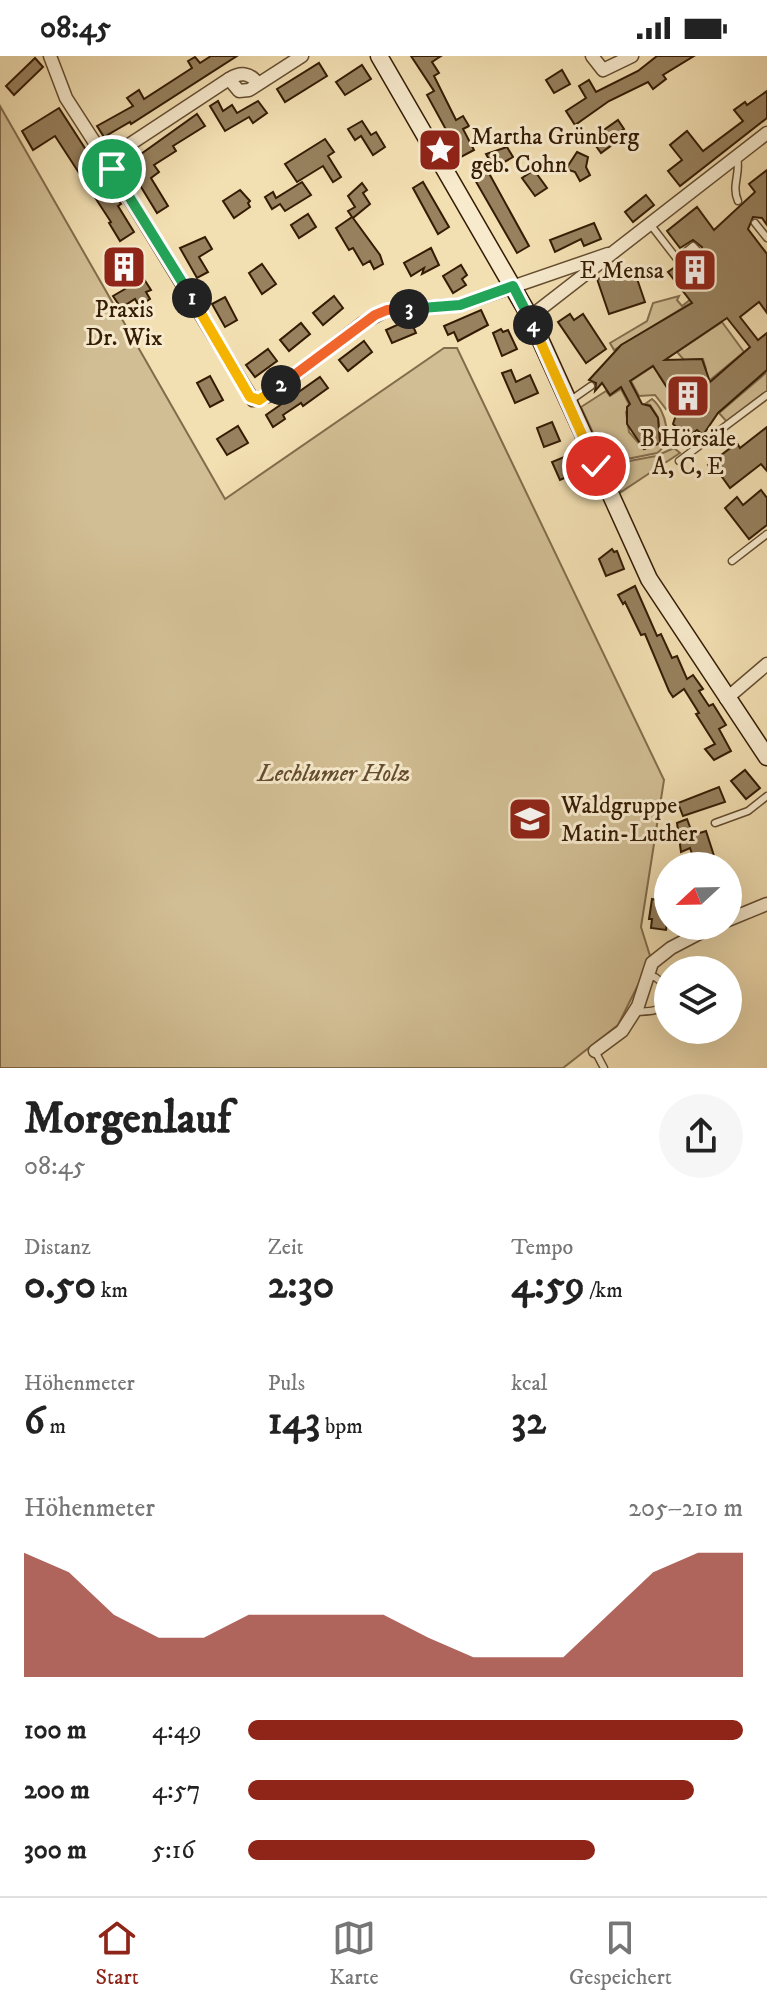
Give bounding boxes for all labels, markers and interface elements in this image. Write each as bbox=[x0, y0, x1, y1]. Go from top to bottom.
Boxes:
text: 08:45 bbox=[40, 10, 111, 47]
place label: Martha Grünberg geb. Cohn bbox=[471, 122, 640, 180]
place icon: Martha Grünberg geb. Cohn bbox=[416, 126, 464, 174]
pin bbox=[78, 135, 146, 203]
icon: arrive bbox=[90, 147, 134, 191]
building icon: Praxis Dr. Wix bbox=[100, 243, 148, 291]
building icon: E Mensa bbox=[671, 246, 719, 294]
place label: E Mensa bbox=[580, 256, 665, 286]
pin: 1 bbox=[172, 278, 212, 318]
text: 1 bbox=[188, 284, 196, 311]
pin: 3 bbox=[389, 289, 429, 329]
place label: Praxis Dr. Wix bbox=[85, 295, 163, 353]
text: 3 bbox=[405, 295, 413, 322]
pin: 4 bbox=[513, 305, 553, 345]
text: 4 bbox=[527, 311, 539, 338]
pin: 2 bbox=[261, 365, 301, 405]
text: 2 bbox=[276, 371, 286, 398]
building icon: B Hörsäle A, C, E bbox=[664, 372, 712, 420]
place label: B Hörsäle A, C, E bbox=[640, 424, 736, 482]
pin bbox=[562, 432, 630, 500]
icon: check bbox=[574, 444, 618, 488]
park label: Lechlumer Holz bbox=[256, 759, 410, 789]
place label: Waldgruppe Matin-Luther bbox=[560, 791, 697, 849]
school or university icon: Waldgruppe Matin-Luther bbox=[506, 795, 554, 843]
north arrow bbox=[654, 852, 742, 940]
map controls bbox=[654, 852, 742, 1044]
button: layers bbox=[654, 956, 742, 1044]
text: Morgenlauf bbox=[24, 1092, 231, 1147]
button: share bbox=[659, 1094, 743, 1178]
text: 08:45 bbox=[24, 1150, 86, 1183]
text: Distanz bbox=[24, 1234, 91, 1261]
text: Zeit bbox=[268, 1234, 304, 1261]
text: Tempo bbox=[511, 1234, 573, 1261]
text: 0.50 bbox=[24, 1261, 96, 1311]
text: 2:30 bbox=[268, 1261, 334, 1311]
text: 4:59 bbox=[511, 1261, 585, 1311]
text: km bbox=[96, 1277, 128, 1304]
text: /km bbox=[585, 1277, 623, 1304]
text: Höhenmeter bbox=[24, 1370, 135, 1397]
text: Puls bbox=[268, 1370, 305, 1397]
text: kcal bbox=[511, 1370, 547, 1397]
text: 6 bbox=[24, 1397, 45, 1447]
text: 143 bbox=[268, 1397, 320, 1447]
text: 32 bbox=[511, 1397, 546, 1447]
text: m bbox=[45, 1413, 66, 1440]
text: bpm bbox=[320, 1413, 363, 1440]
text: Höhenmeter bbox=[24, 1492, 155, 1525]
text: 205–210 m bbox=[628, 1492, 743, 1525]
text: 100 m bbox=[24, 1714, 87, 1747]
text: 4:49 bbox=[152, 1714, 202, 1747]
text: 200 m bbox=[24, 1774, 90, 1807]
text: 4:57 bbox=[152, 1774, 200, 1807]
text: 300 m bbox=[24, 1834, 87, 1867]
text: 5:16 bbox=[152, 1834, 195, 1867]
tab: Start bbox=[95, 1916, 139, 1991]
tab: Karte bbox=[329, 1916, 379, 1991]
tab: Gespeichert bbox=[569, 1916, 672, 1991]

